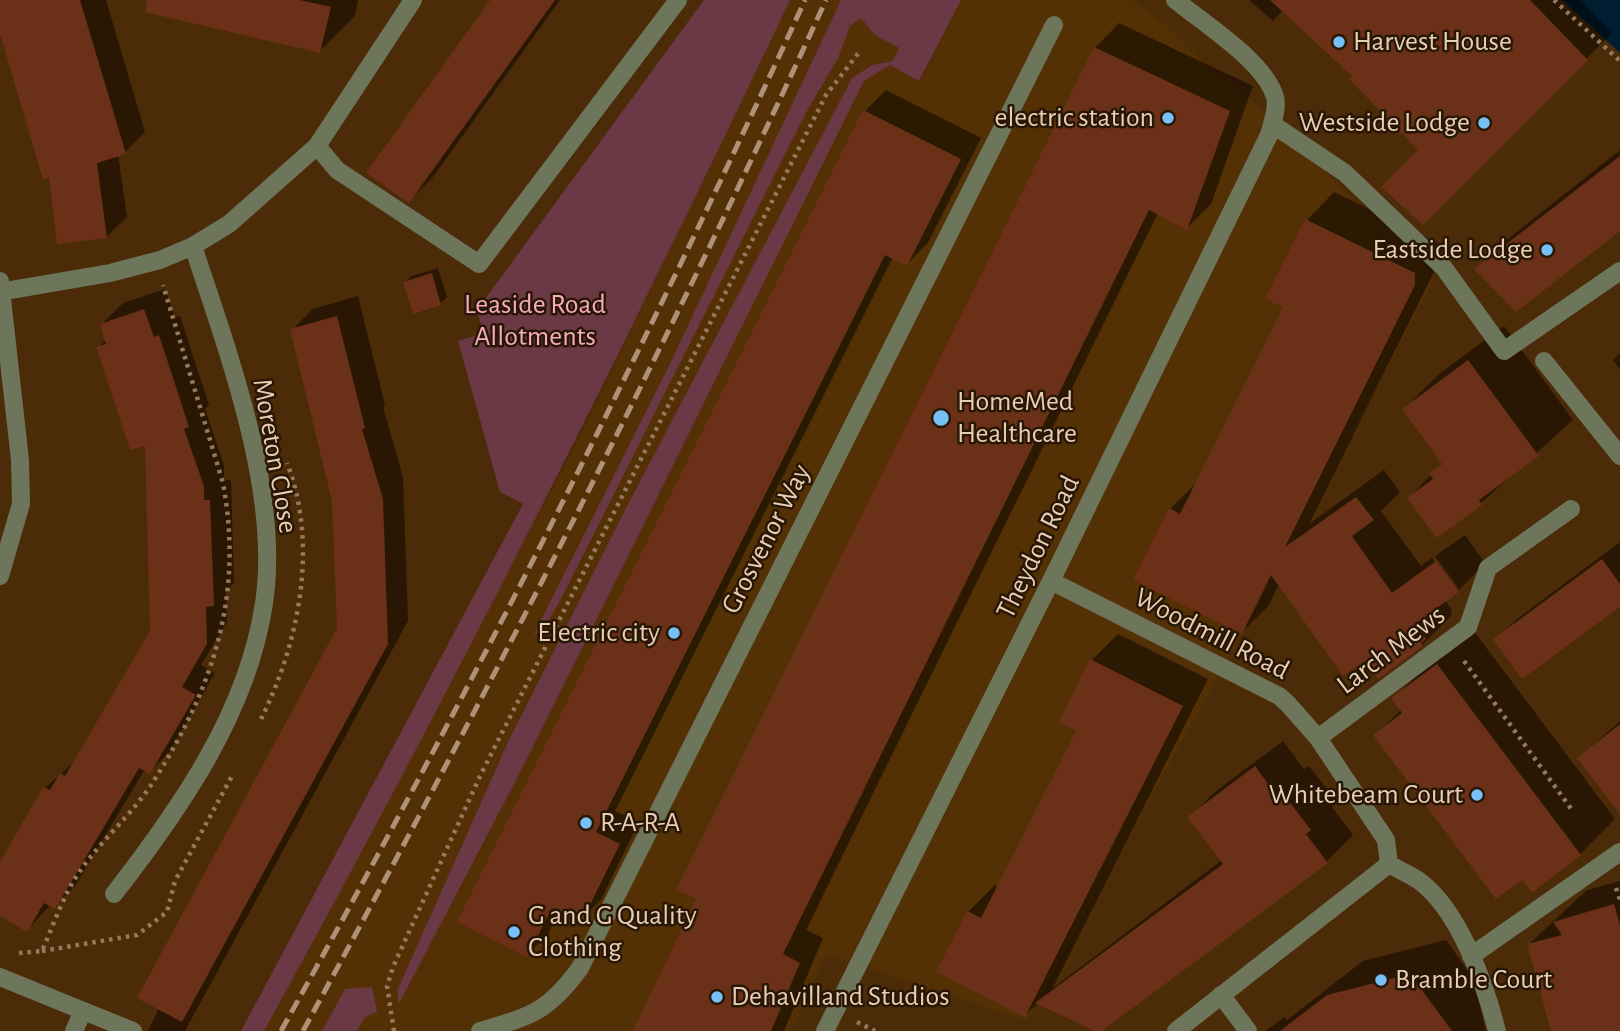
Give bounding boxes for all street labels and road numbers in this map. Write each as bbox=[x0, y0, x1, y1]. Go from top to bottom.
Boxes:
street label: Moreton Close bbox=[245, 376, 305, 536]
street label: Grosvenor Way bbox=[714, 459, 818, 619]
street label: Theydon Road bbox=[989, 470, 1087, 624]
street label: Woodmill Road bbox=[1129, 581, 1295, 687]
street label: Larch Mews bbox=[1330, 598, 1452, 702]

